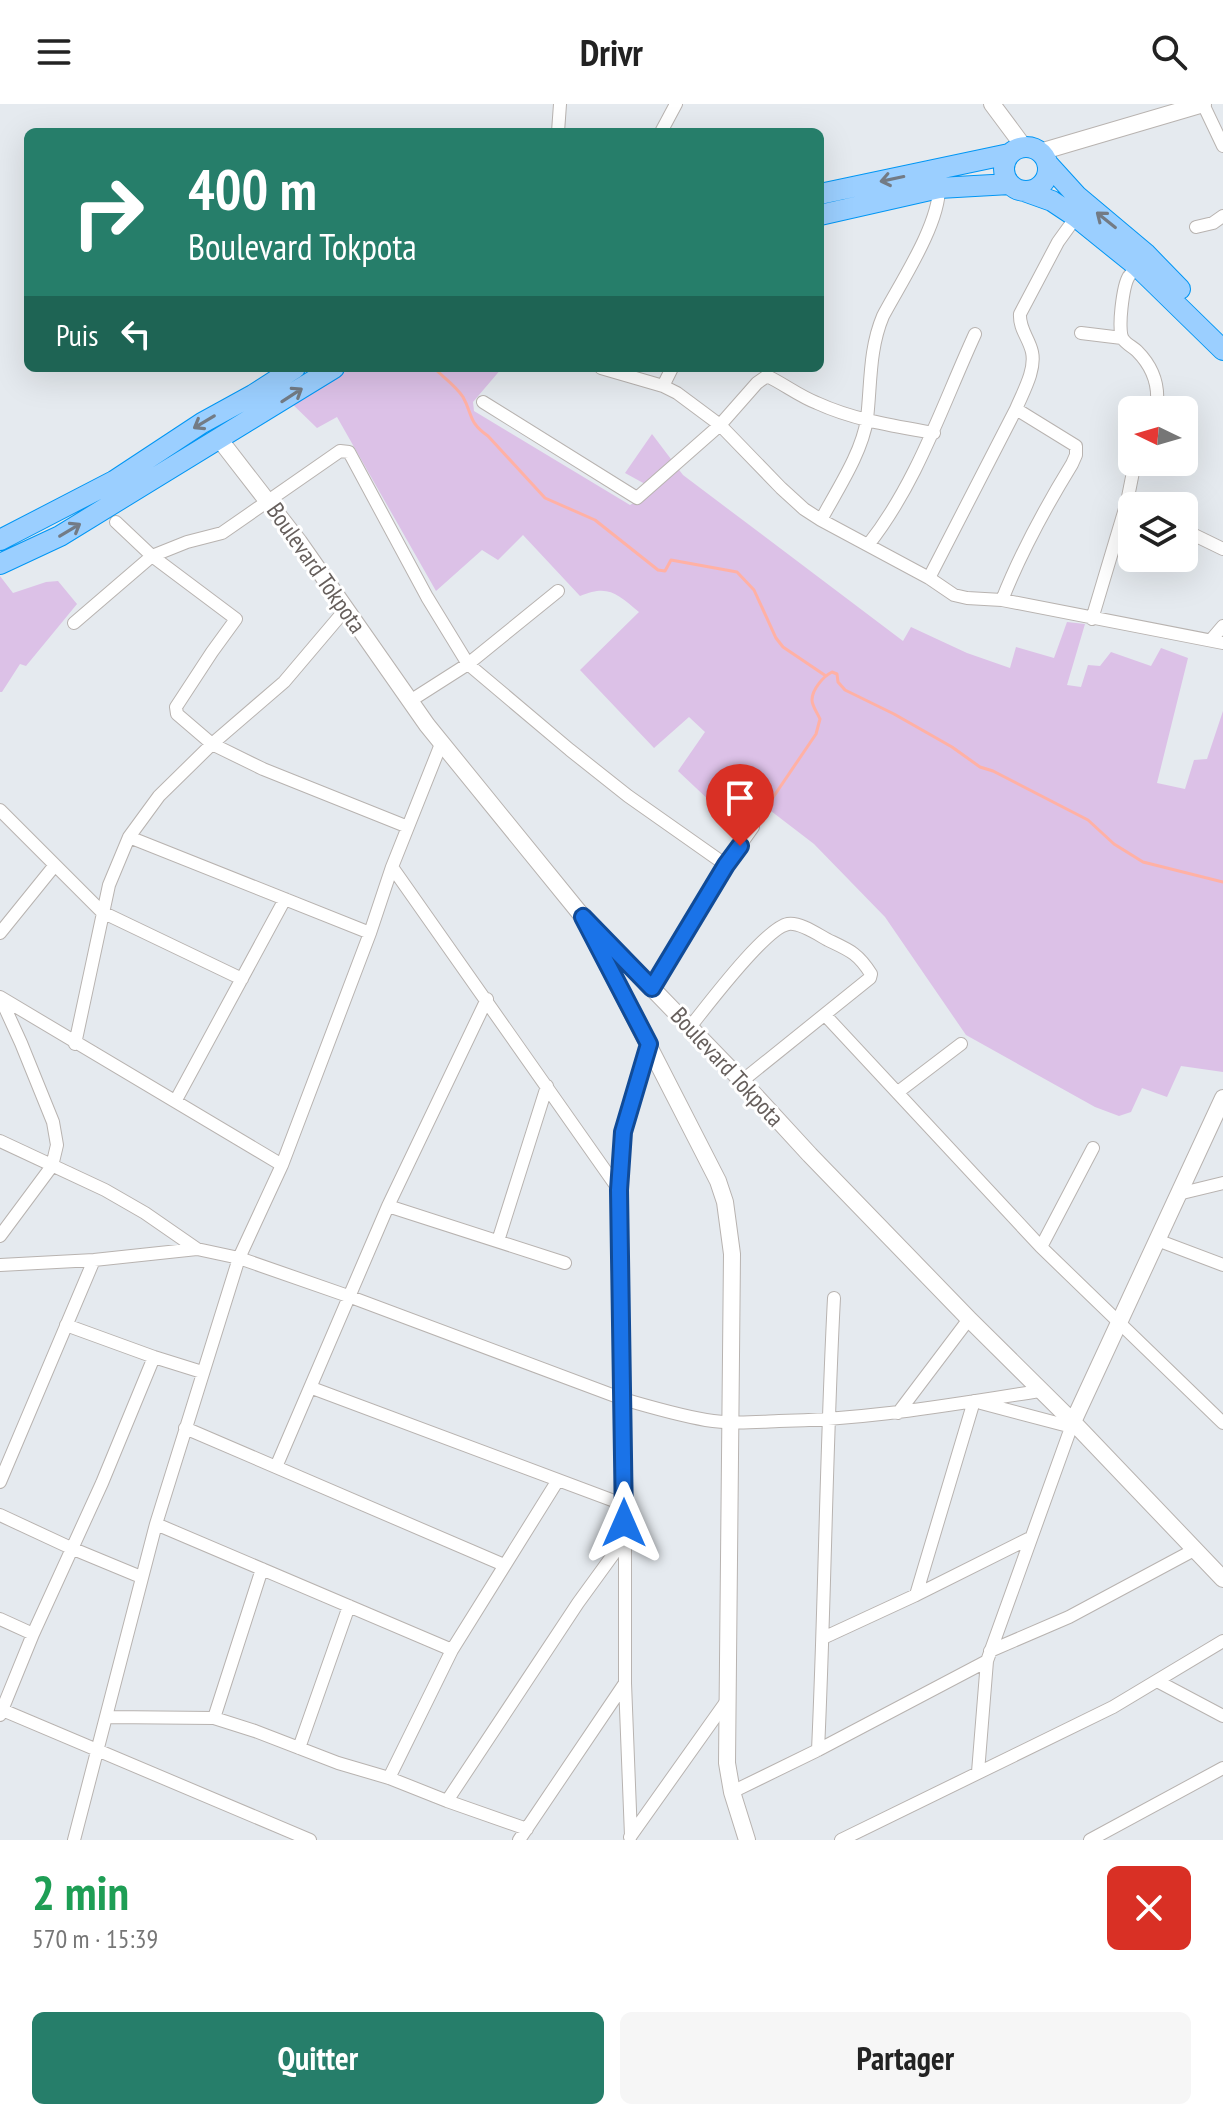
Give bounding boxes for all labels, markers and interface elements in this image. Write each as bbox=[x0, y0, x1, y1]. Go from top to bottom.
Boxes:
text: Drivr bbox=[580, 29, 643, 76]
icon: menu bbox=[32, 30, 76, 74]
icon: search bbox=[1147, 30, 1191, 74]
text: 400 m bbox=[188, 153, 317, 225]
icon: right bbox=[56, 160, 160, 264]
one-way arrow bbox=[880, 172, 905, 187]
one-way arrow bbox=[1096, 211, 1117, 229]
text: Boulevard Tokpota bbox=[188, 223, 417, 270]
icon: left bbox=[114, 312, 158, 356]
text: Puis bbox=[56, 315, 98, 354]
one-way arrow bbox=[280, 386, 303, 402]
north arrow bbox=[1118, 396, 1198, 476]
map controls bbox=[1118, 396, 1198, 572]
one-way arrow bbox=[193, 415, 216, 431]
button: layers bbox=[1118, 492, 1198, 572]
street label: Boulevard Tokpota bbox=[260, 496, 373, 639]
one-way arrow bbox=[58, 522, 81, 538]
pin bbox=[706, 764, 774, 846]
icon: arrive bbox=[718, 776, 762, 820]
street label: Boulevard Tokpota bbox=[664, 1000, 791, 1133]
position arrow bbox=[582, 1481, 666, 1565]
text: 2 min bbox=[32, 1861, 129, 1923]
button: close bbox=[1107, 1866, 1191, 1950]
text: 570 m · 15:39 bbox=[32, 1922, 158, 1955]
button: Quitter bbox=[32, 2012, 604, 2104]
button: Partager bbox=[620, 2012, 1191, 2104]

